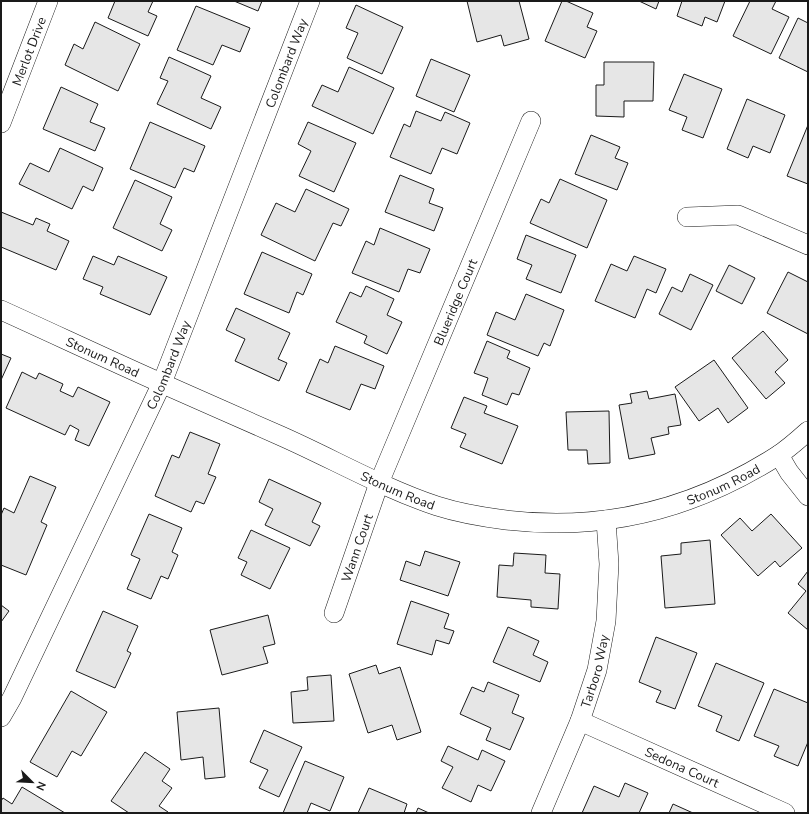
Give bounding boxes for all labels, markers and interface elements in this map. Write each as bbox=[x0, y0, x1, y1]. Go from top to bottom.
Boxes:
street label: Merlot Drive bbox=[8, 14, 51, 89]
street label: Colombard Way bbox=[261, 16, 313, 111]
street label: Blueridge Court bbox=[430, 256, 482, 348]
street label: Colombard Way bbox=[143, 318, 195, 413]
street label: Stonum Road bbox=[63, 333, 142, 382]
street label: Stonum Road bbox=[684, 460, 764, 510]
street label: Stonum Road bbox=[357, 467, 437, 515]
street label: Wann Court bbox=[337, 511, 378, 585]
street label: Tarboro Way bbox=[577, 633, 613, 711]
street label: Sedona Court bbox=[642, 743, 722, 792]
north arrow bbox=[12, 762, 52, 802]
text: N bbox=[32, 779, 49, 793]

